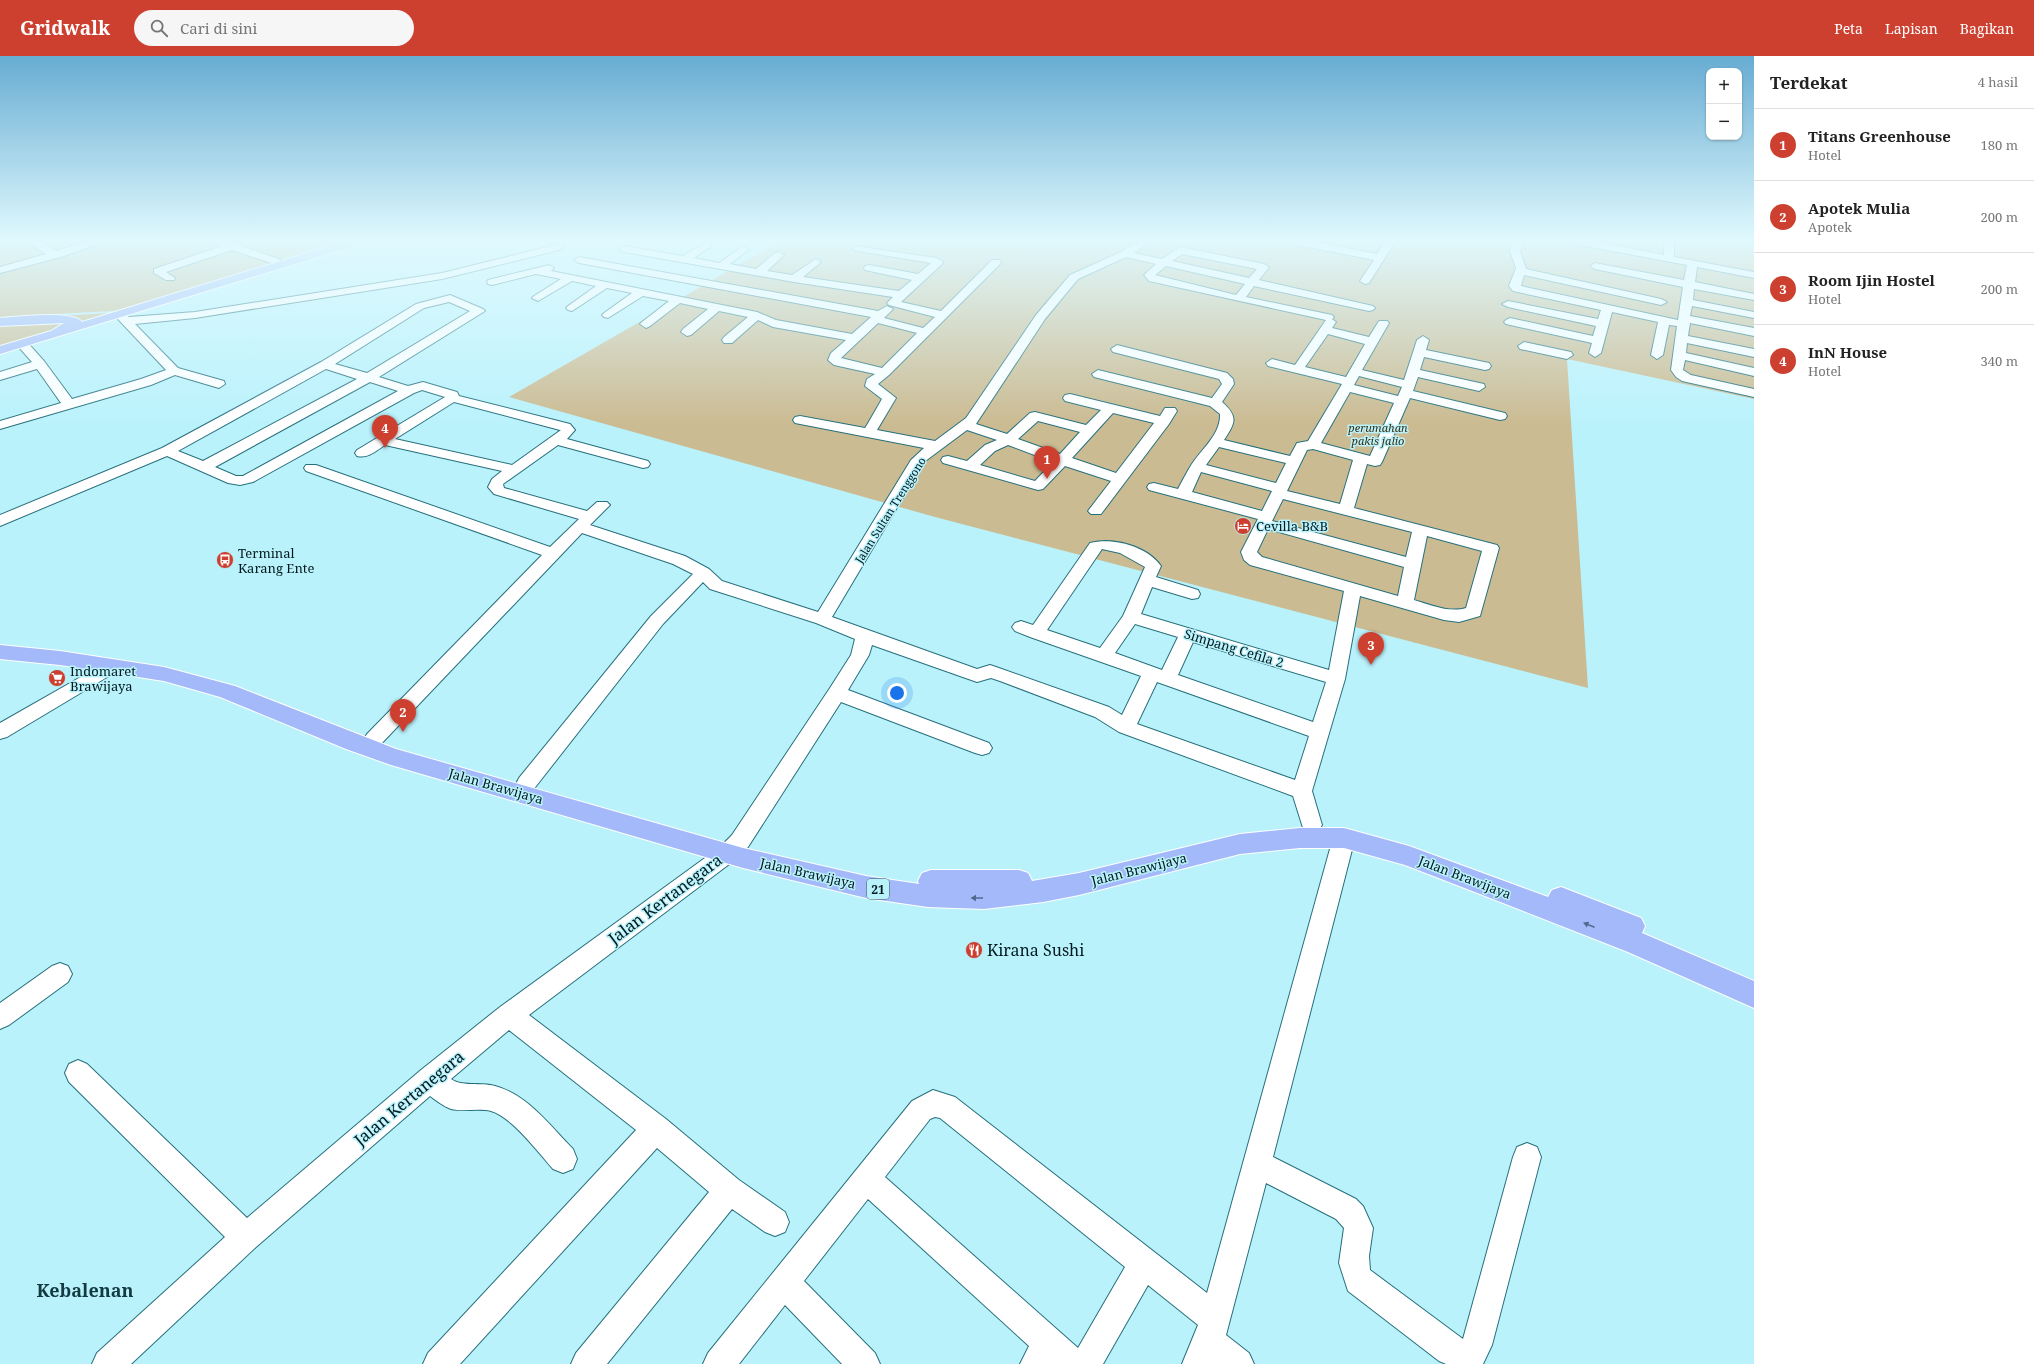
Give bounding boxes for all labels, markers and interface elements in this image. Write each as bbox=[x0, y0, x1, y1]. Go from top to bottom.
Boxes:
search box bbox=[134, 10, 414, 46]
text: Gridwalk bbox=[20, 15, 110, 41]
icon: search bbox=[148, 17, 170, 39]
text: Cari di sini bbox=[180, 18, 257, 38]
text: Peta bbox=[1834, 19, 1863, 38]
text: Lapisan bbox=[1885, 19, 1938, 38]
text: Bagikan bbox=[1960, 19, 2014, 38]
map controls bbox=[1706, 68, 1742, 140]
button: + bbox=[1706, 68, 1742, 104]
text: Terdekat bbox=[1770, 71, 1848, 94]
text: 4 hasil bbox=[1978, 73, 2018, 91]
button: − bbox=[1706, 104, 1742, 140]
text: Titans Greenhouse bbox=[1808, 126, 1951, 146]
text: 1 bbox=[1779, 136, 1787, 154]
text: 180 m bbox=[1981, 136, 2018, 154]
text: Hotel bbox=[1808, 146, 1841, 164]
text: Apotek Mulia bbox=[1808, 198, 1910, 218]
text: 2 bbox=[1779, 208, 1787, 226]
text: 200 m bbox=[1981, 208, 2018, 226]
text: Apotek bbox=[1808, 218, 1852, 236]
text: Room Ijin Hostel bbox=[1808, 270, 1935, 290]
text: 3 bbox=[1779, 280, 1787, 298]
text: 200 m bbox=[1981, 280, 2018, 298]
text: Hotel bbox=[1808, 290, 1841, 308]
text: InN House bbox=[1808, 342, 1887, 362]
text: 4 bbox=[1779, 352, 1787, 370]
text: 340 m bbox=[1981, 352, 2018, 370]
text: Hotel bbox=[1808, 362, 1841, 380]
pin: 4 bbox=[372, 415, 398, 448]
park label: perumahan pakis jalio bbox=[1347, 420, 1408, 448]
pin: 1 bbox=[1034, 446, 1060, 479]
street label: Jalan Sultan Trenggono bbox=[851, 454, 929, 567]
hotel icon: Cevilla B&B bbox=[1233, 516, 1253, 536]
place label: Cevilla B&B bbox=[1256, 517, 1328, 535]
place label: Terminal Karang Ente bbox=[238, 544, 314, 577]
bus stop icon: Terminal Karang Ente bbox=[215, 550, 235, 570]
street label: Simpang Cefila 2 bbox=[1182, 624, 1286, 672]
pin: 3 bbox=[1358, 632, 1384, 665]
place label: Indomaret Brawijaya bbox=[70, 662, 136, 695]
supermarket icon: Indomaret Brawijaya bbox=[47, 668, 67, 688]
your location bbox=[887, 683, 907, 703]
pin: 2 bbox=[390, 699, 416, 732]
street label: Jalan Brawijaya bbox=[446, 764, 545, 808]
street label: Jalan Brawijaya bbox=[1088, 848, 1189, 890]
street label: Jalan Kertanegara bbox=[603, 849, 727, 950]
street label: Jalan Brawijaya bbox=[1415, 851, 1514, 903]
street label: Jalan Brawijaya bbox=[757, 853, 858, 893]
road number: 21 bbox=[867, 879, 889, 899]
one-way arrow bbox=[970, 895, 983, 901]
one-way arrow bbox=[1584, 922, 1595, 928]
place label: Kirana Sushi bbox=[987, 939, 1084, 961]
restaurant icon: Kirana Sushi bbox=[964, 940, 984, 960]
street label: Jalan Kertanegara bbox=[348, 1045, 469, 1151]
district label: Kebalenan bbox=[36, 1278, 134, 1302]

